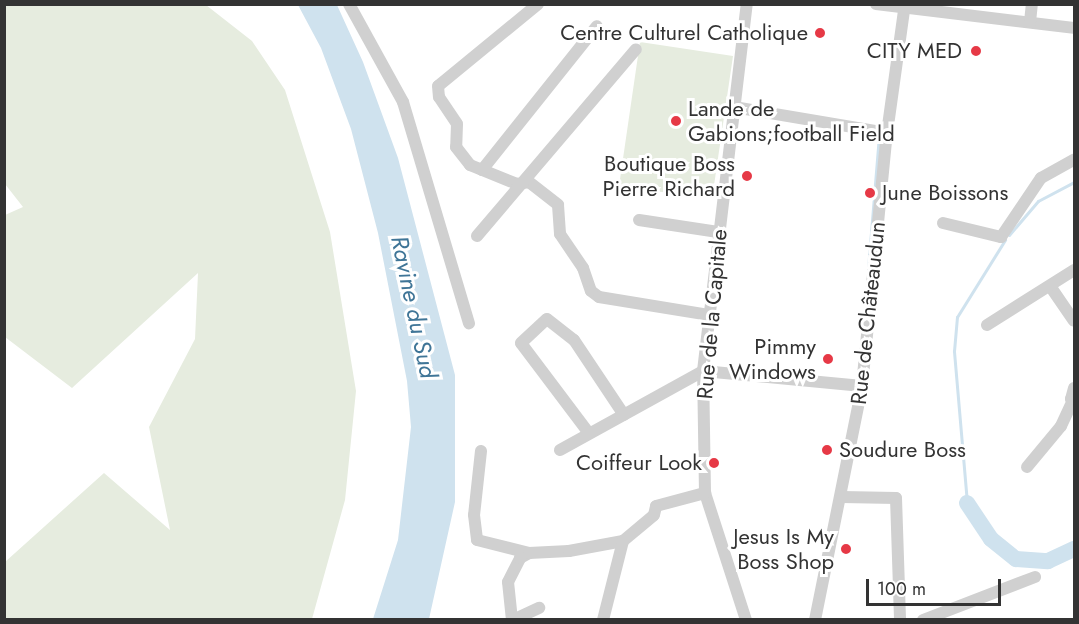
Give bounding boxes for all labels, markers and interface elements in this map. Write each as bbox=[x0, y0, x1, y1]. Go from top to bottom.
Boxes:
place label: Centre Culturel Catholique bbox=[560, 20, 808, 46]
marker: Centre Culturel Catholique bbox=[813, 26, 827, 40]
place label: CITY MED bbox=[867, 38, 962, 64]
marker: CITY MED bbox=[967, 42, 985, 60]
place label: Lande de Gabions;football Field bbox=[688, 95, 895, 146]
marker: Lande de Gabions;football Field bbox=[669, 114, 683, 128]
place label: Boutique Boss Pierre Richard bbox=[602, 150, 735, 202]
marker: Boutique Boss Pierre Richard bbox=[740, 169, 754, 183]
place label: June Boissons bbox=[882, 180, 1008, 206]
marker: June Boissons bbox=[863, 186, 877, 200]
street label: Rue de Châteaudun bbox=[845, 220, 891, 406]
street label: Rue de la Capitale bbox=[691, 228, 733, 400]
water label: Ravine du Sud bbox=[385, 233, 443, 381]
place label: Pimmy Windows bbox=[729, 333, 816, 384]
marker: Pimmy Windows bbox=[821, 352, 835, 366]
place label: Soudure Boss bbox=[839, 437, 966, 463]
marker: Soudure Boss bbox=[820, 443, 834, 457]
place label: Coiffeur Look bbox=[576, 450, 702, 476]
marker: Coiffeur Look bbox=[707, 456, 721, 470]
place label: Jesus Is My Boss Shop bbox=[733, 523, 834, 574]
marker: Jesus Is My Boss Shop bbox=[839, 542, 853, 556]
scale bar bbox=[869, 567, 1004, 605]
text: 100 m bbox=[877, 576, 926, 602]

